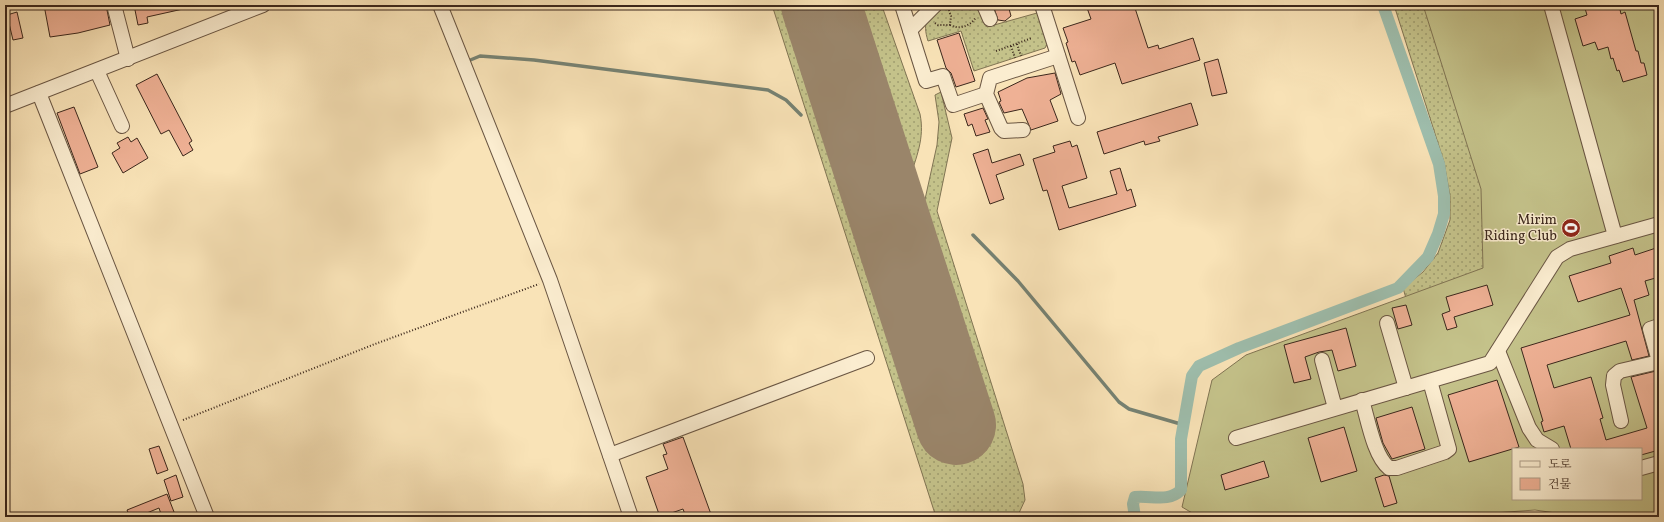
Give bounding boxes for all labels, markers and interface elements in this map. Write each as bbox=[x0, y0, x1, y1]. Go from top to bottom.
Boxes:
place label: Mirim Riding Club bbox=[1484, 211, 1557, 246]
sports icon: Mirim Riding Club bbox=[1560, 217, 1582, 239]
legend bbox=[1512, 448, 1642, 500]
text: 도로 bbox=[1548, 457, 1572, 473]
text: 건물 bbox=[1548, 477, 1572, 493]

